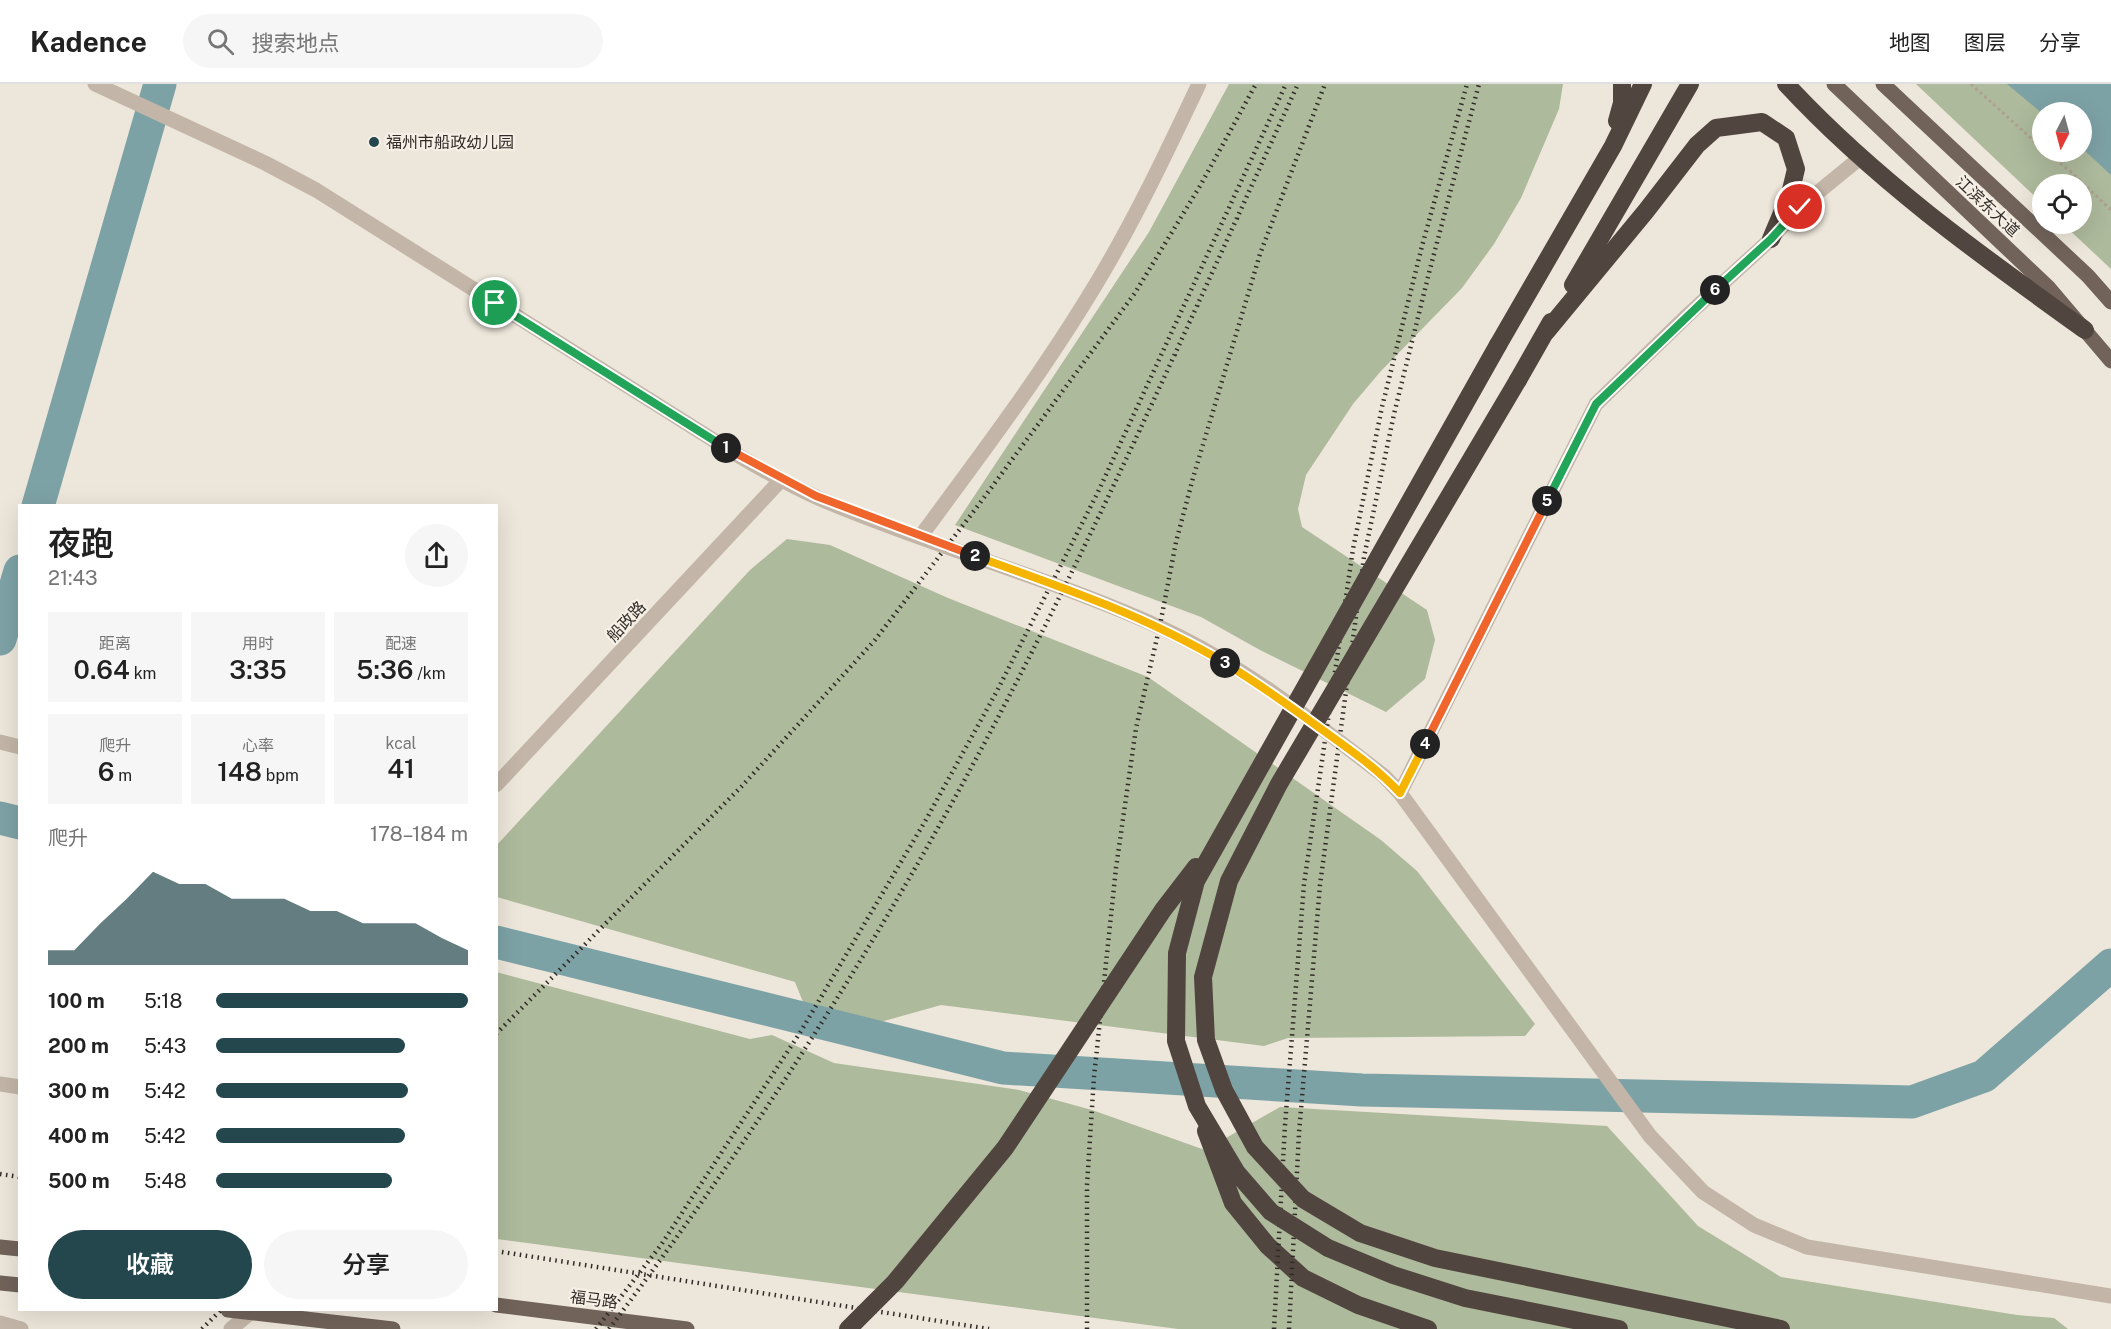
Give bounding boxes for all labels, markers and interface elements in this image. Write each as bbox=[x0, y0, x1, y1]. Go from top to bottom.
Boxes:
search box bbox=[183, 14, 603, 68]
text: Kadence bbox=[30, 25, 147, 58]
icon: search bbox=[204, 25, 237, 58]
text: 搜索地点 bbox=[252, 30, 340, 56]
text: 地图 bbox=[1889, 30, 1931, 55]
text: 图层 bbox=[1964, 30, 2006, 55]
text: 分享 bbox=[2039, 30, 2081, 55]
north arrow bbox=[2032, 102, 2092, 162]
map controls bbox=[2032, 102, 2092, 234]
place label: 福州市船政幼儿园 bbox=[386, 133, 514, 152]
marker: 福州市船政幼儿园 bbox=[367, 135, 381, 149]
street label: 江滨东大道 bbox=[1952, 172, 2023, 241]
button: locate bbox=[2032, 174, 2092, 234]
pin bbox=[1774, 181, 1825, 232]
icon: check bbox=[1783, 190, 1816, 223]
pin: 6 bbox=[1700, 275, 1730, 305]
pin bbox=[469, 277, 520, 328]
text: 6 bbox=[1710, 280, 1720, 299]
icon: arrive bbox=[478, 286, 511, 319]
pin: 1 bbox=[711, 433, 741, 463]
text: 1 bbox=[723, 438, 729, 457]
pin: 5 bbox=[1532, 486, 1562, 516]
text: 5 bbox=[1542, 491, 1552, 510]
text: 夜跑 bbox=[48, 524, 114, 562]
button: share bbox=[405, 524, 468, 587]
pin: 2 bbox=[960, 541, 990, 571]
text: 2 bbox=[970, 546, 980, 565]
text: 21:43 bbox=[48, 566, 98, 590]
street label: 船政路 bbox=[603, 597, 650, 645]
text: 距离 bbox=[99, 634, 131, 653]
text: 用时 bbox=[242, 634, 274, 653]
text: 配速 bbox=[385, 634, 417, 653]
pin: 3 bbox=[1210, 648, 1240, 678]
text: 3 bbox=[1220, 653, 1230, 672]
text: 0.64 bbox=[74, 654, 130, 685]
text: 3:35 bbox=[229, 654, 287, 685]
text: 5:36 bbox=[356, 654, 413, 685]
text: km bbox=[130, 664, 156, 683]
text: /km bbox=[413, 664, 446, 683]
pin: 4 bbox=[1410, 729, 1440, 759]
text: kcal bbox=[386, 734, 416, 753]
text: 4 bbox=[1420, 734, 1430, 753]
text: 爬升 bbox=[99, 736, 131, 755]
text: 心率 bbox=[242, 736, 274, 755]
text: 41 bbox=[387, 753, 415, 784]
text: 6 bbox=[98, 756, 114, 787]
text: 148 bbox=[217, 756, 262, 787]
text: m bbox=[114, 766, 132, 785]
text: bpm bbox=[262, 766, 299, 785]
text: 178–184 m bbox=[370, 822, 468, 846]
text: 爬升 bbox=[48, 826, 88, 850]
text: 100 m bbox=[48, 989, 105, 1013]
text: 5:18 bbox=[144, 989, 182, 1013]
text: 200 m bbox=[48, 1034, 109, 1058]
text: 5:43 bbox=[144, 1034, 186, 1058]
text: 300 m bbox=[48, 1079, 109, 1103]
text: 5:42 bbox=[144, 1079, 186, 1103]
text: 400 m bbox=[48, 1124, 109, 1148]
text: 5:42 bbox=[144, 1124, 186, 1148]
text: 500 m bbox=[48, 1169, 110, 1193]
text: 5:48 bbox=[144, 1169, 187, 1193]
button: 收藏 bbox=[48, 1230, 252, 1299]
button: 分享 bbox=[264, 1230, 468, 1299]
street label: 福马路 bbox=[569, 1287, 619, 1312]

